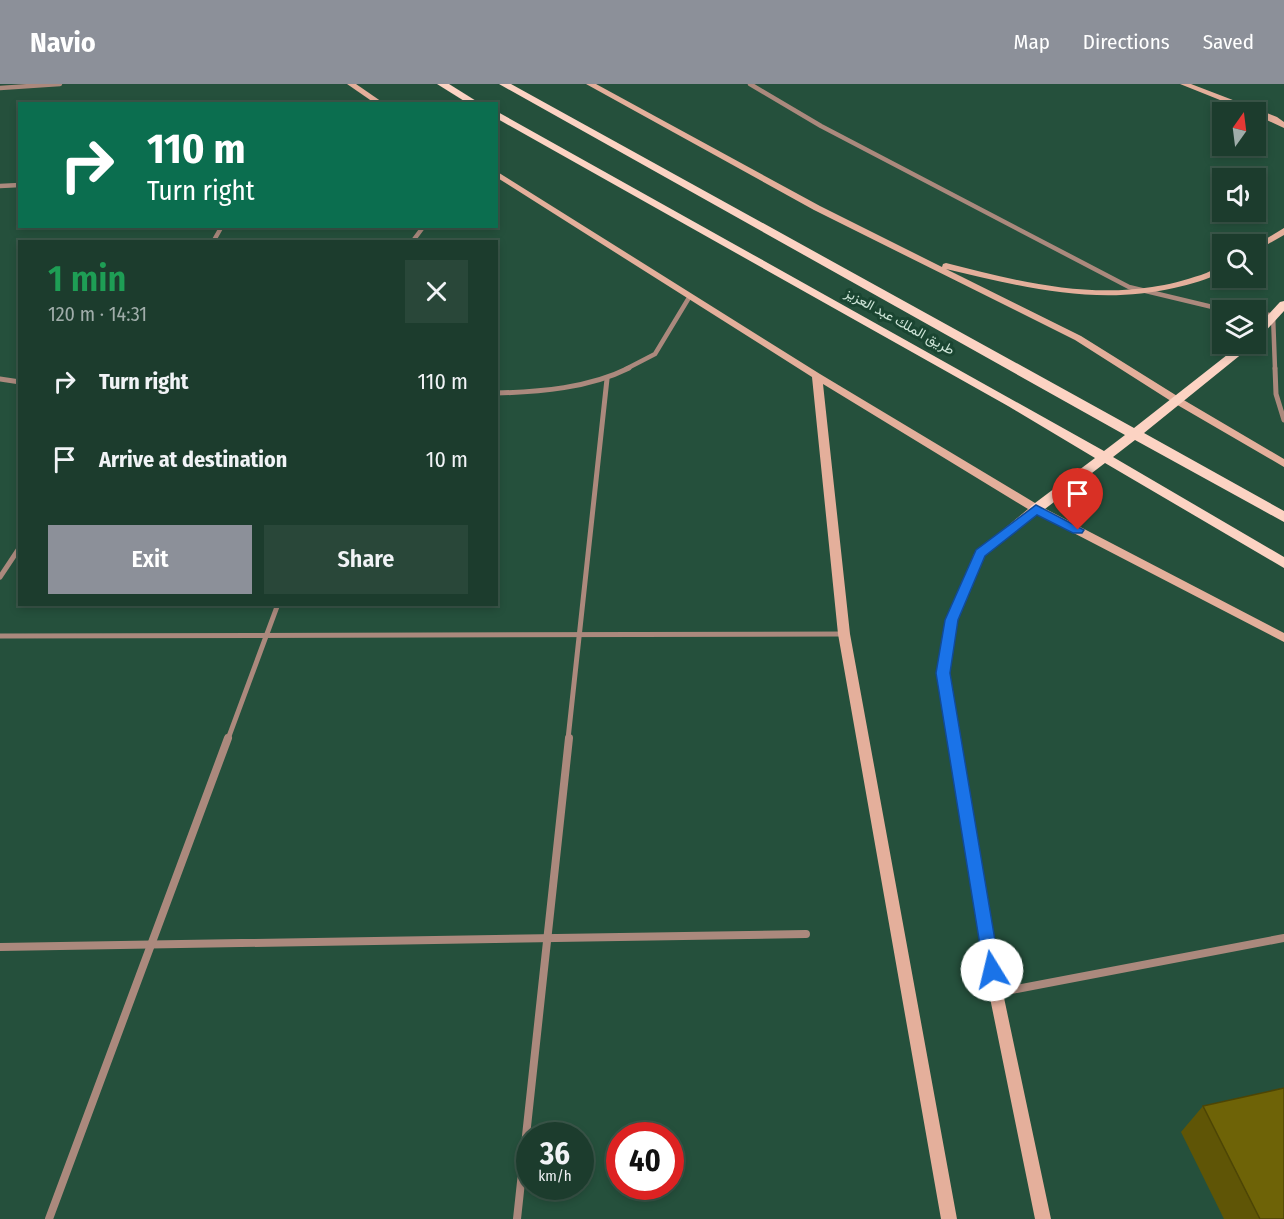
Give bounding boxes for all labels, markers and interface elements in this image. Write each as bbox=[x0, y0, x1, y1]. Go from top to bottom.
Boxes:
text: Navio bbox=[30, 26, 96, 59]
text: Map bbox=[1013, 29, 1050, 55]
text: Directions bbox=[1083, 29, 1170, 55]
text: Saved bbox=[1203, 29, 1254, 55]
north arrow bbox=[1212, 102, 1266, 156]
map controls bbox=[1212, 102, 1266, 354]
text: 110 m bbox=[147, 124, 246, 174]
icon: right bbox=[48, 126, 126, 204]
button: sound bbox=[1212, 168, 1266, 222]
text: Turn right bbox=[147, 175, 255, 207]
button: search bbox=[1212, 234, 1266, 288]
text: 1 min bbox=[48, 257, 126, 301]
button: close bbox=[405, 260, 468, 323]
street label: طريق الملك عبد العزيز bbox=[841, 284, 957, 359]
button: layers bbox=[1212, 300, 1266, 354]
text: 120 m · 14:31 bbox=[48, 302, 147, 326]
icon: right bbox=[48, 365, 81, 398]
text: Turn right bbox=[99, 368, 188, 395]
text: 110 m bbox=[418, 368, 468, 395]
icon: arrive bbox=[48, 443, 81, 476]
text: Arrive at destination bbox=[99, 446, 287, 473]
text: 10 m bbox=[426, 446, 468, 473]
pin bbox=[1052, 468, 1103, 530]
icon: arrive bbox=[1061, 477, 1094, 510]
button: Exit bbox=[48, 525, 252, 594]
button: Share bbox=[264, 525, 468, 594]
position arrow bbox=[960, 938, 1024, 1002]
speed limit sign: 40 bbox=[606, 1122, 684, 1200]
text: 36 bbox=[540, 1136, 570, 1172]
text: km/h bbox=[538, 1167, 572, 1185]

